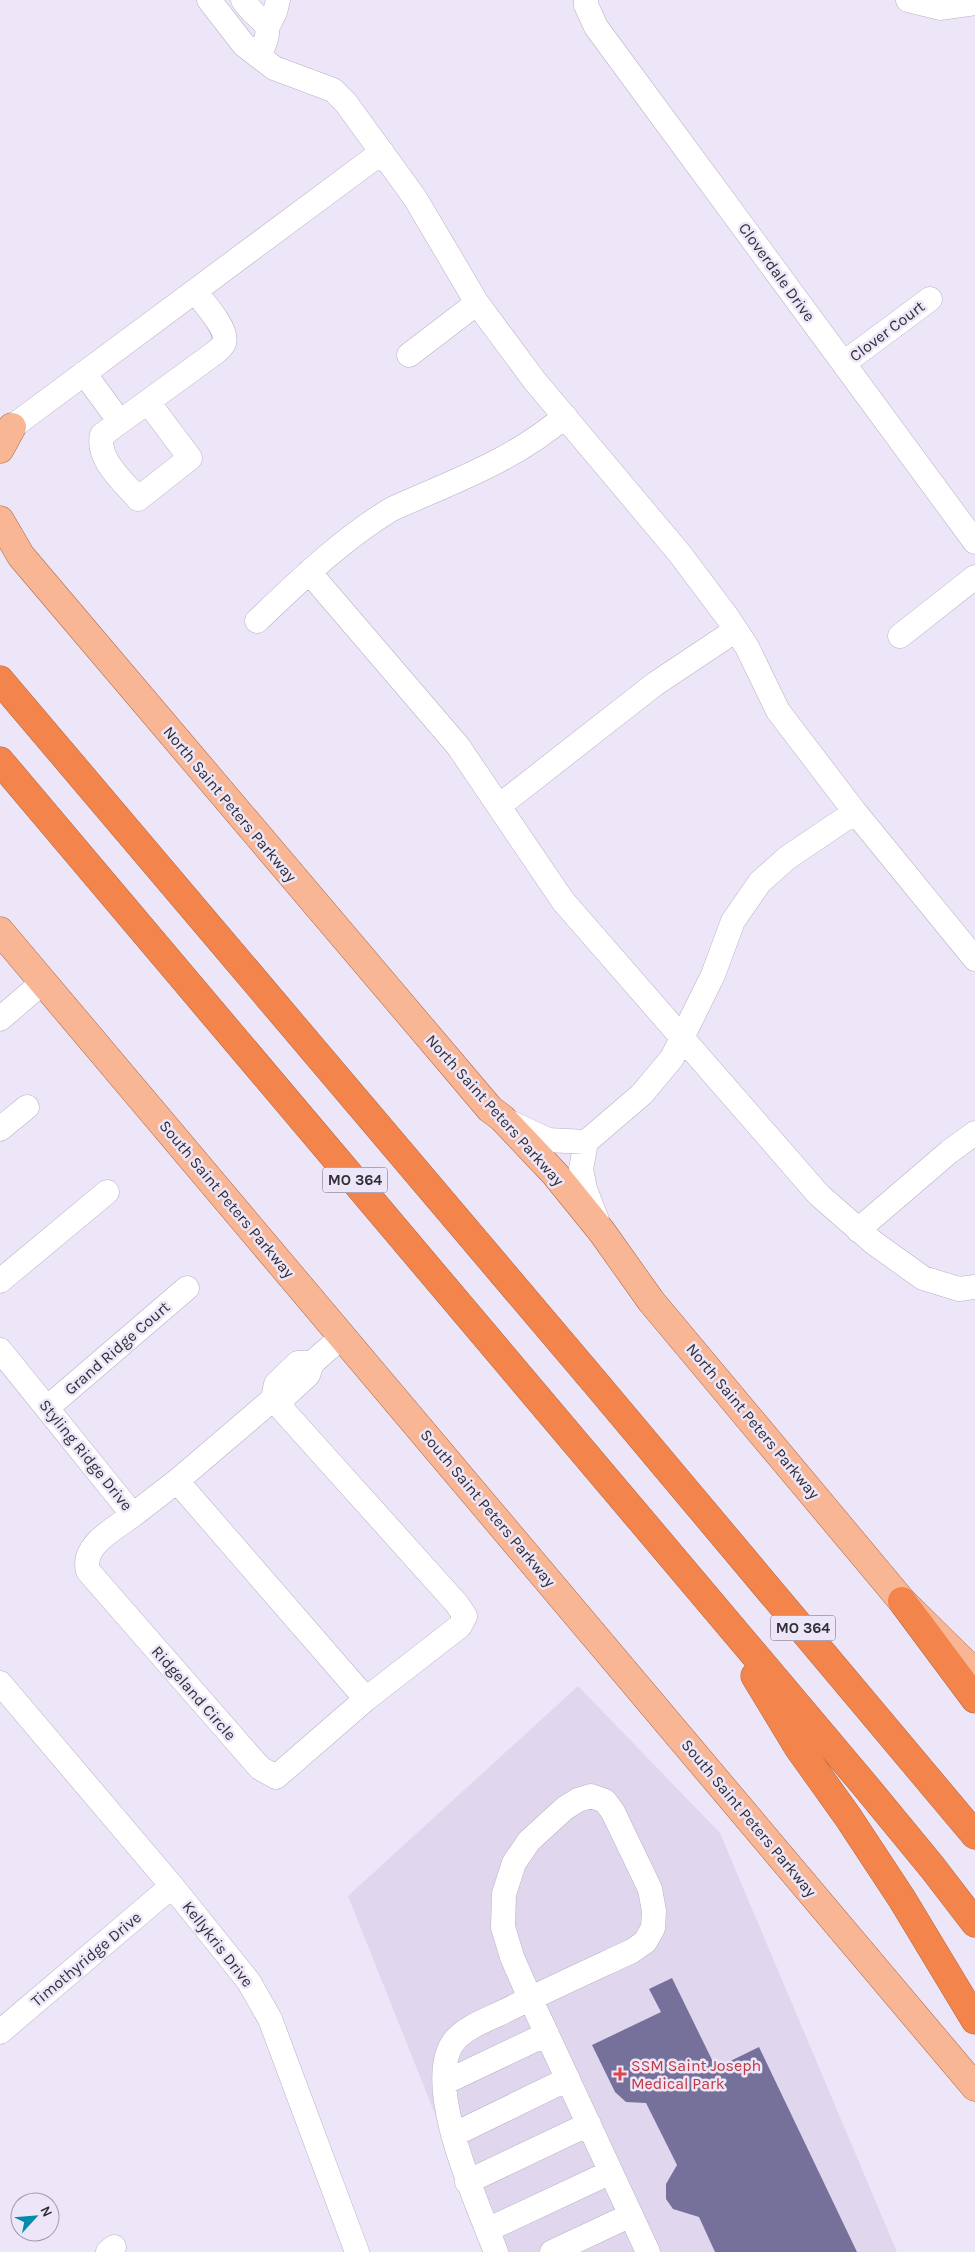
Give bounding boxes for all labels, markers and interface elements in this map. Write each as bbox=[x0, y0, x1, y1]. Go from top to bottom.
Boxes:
street label: Cloverdale Drive bbox=[735, 219, 819, 325]
street label: Clover Court bbox=[846, 297, 928, 365]
street label: North Saint Peters Parkway bbox=[159, 722, 301, 886]
street label: North Saint Peters Parkway bbox=[422, 1030, 568, 1190]
street label: South Saint Peters Parkway bbox=[155, 1116, 299, 1282]
road number: MO 364 bbox=[322, 1168, 388, 1192]
street label: Grand Ridge Court bbox=[61, 1297, 173, 1399]
street label: North Saint Peters Parkway bbox=[682, 1339, 824, 1503]
street label: Styling Ridge Drive bbox=[35, 1396, 137, 1514]
street label: South Saint Peters Parkway bbox=[416, 1425, 560, 1591]
road number: MO 364 bbox=[770, 1616, 836, 1640]
street label: Ridgeland Circle bbox=[148, 1642, 240, 1744]
street label: South Saint Peters Parkway bbox=[677, 1735, 821, 1901]
street label: Kellykris Drive bbox=[179, 1897, 257, 1991]
street label: Timothyridge Drive bbox=[27, 1907, 145, 2011]
place label: SSM Saint Joseph Medical Park bbox=[631, 2056, 761, 2093]
marker: SSM Saint Joseph Medical Park bbox=[613, 2067, 627, 2081]
north arrow bbox=[10, 2192, 60, 2242]
text: N bbox=[36, 2203, 56, 2220]

